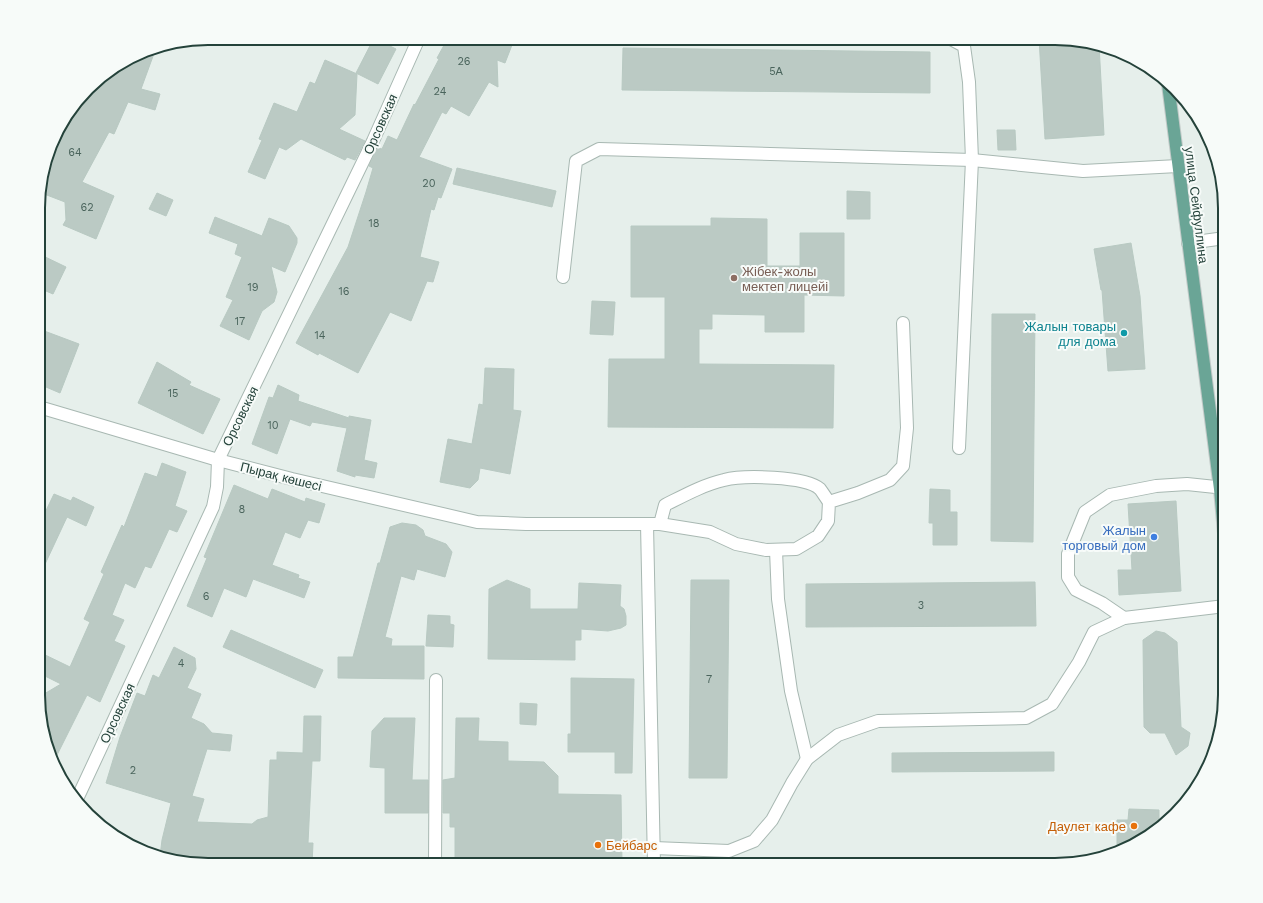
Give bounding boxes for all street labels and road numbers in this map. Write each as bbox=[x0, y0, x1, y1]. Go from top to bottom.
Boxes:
street label: Орсовская bbox=[360, 92, 400, 157]
street label: улица Сейфуллина bbox=[1182, 146, 1211, 265]
street label: Орсовская bbox=[220, 384, 261, 449]
street label: Пырақ көшесі bbox=[239, 459, 323, 494]
street label: Орсовская bbox=[97, 681, 138, 746]

